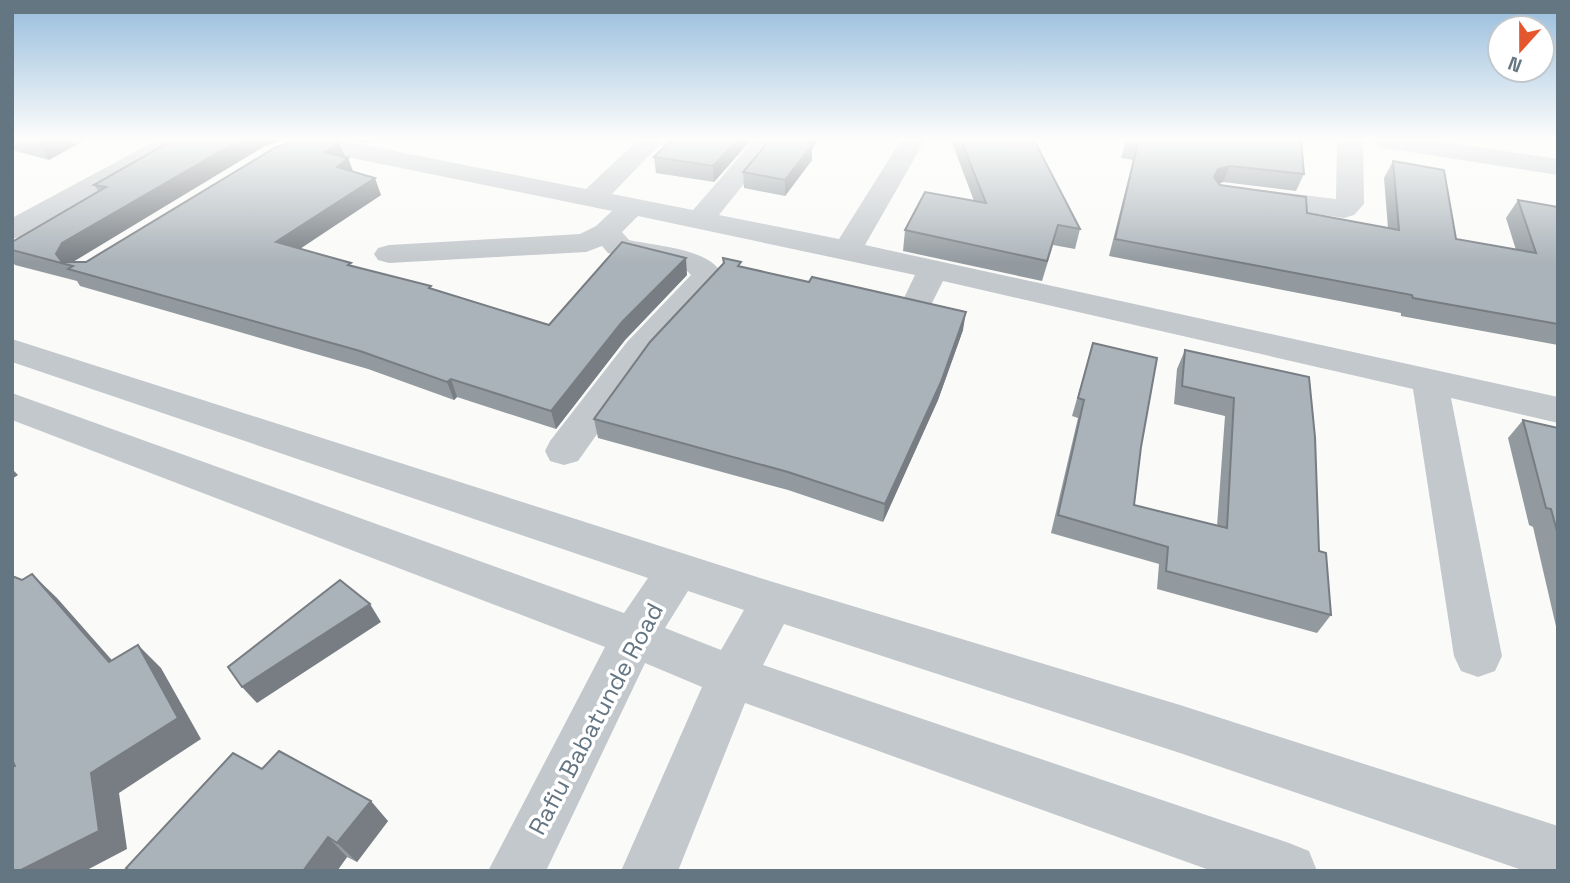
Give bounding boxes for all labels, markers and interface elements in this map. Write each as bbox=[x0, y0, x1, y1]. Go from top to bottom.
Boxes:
north arrow bbox=[1486, 14, 1556, 84]
text: N bbox=[1505, 50, 1526, 78]
street label: Rafiu Babatunde Road bbox=[521, 597, 670, 840]

